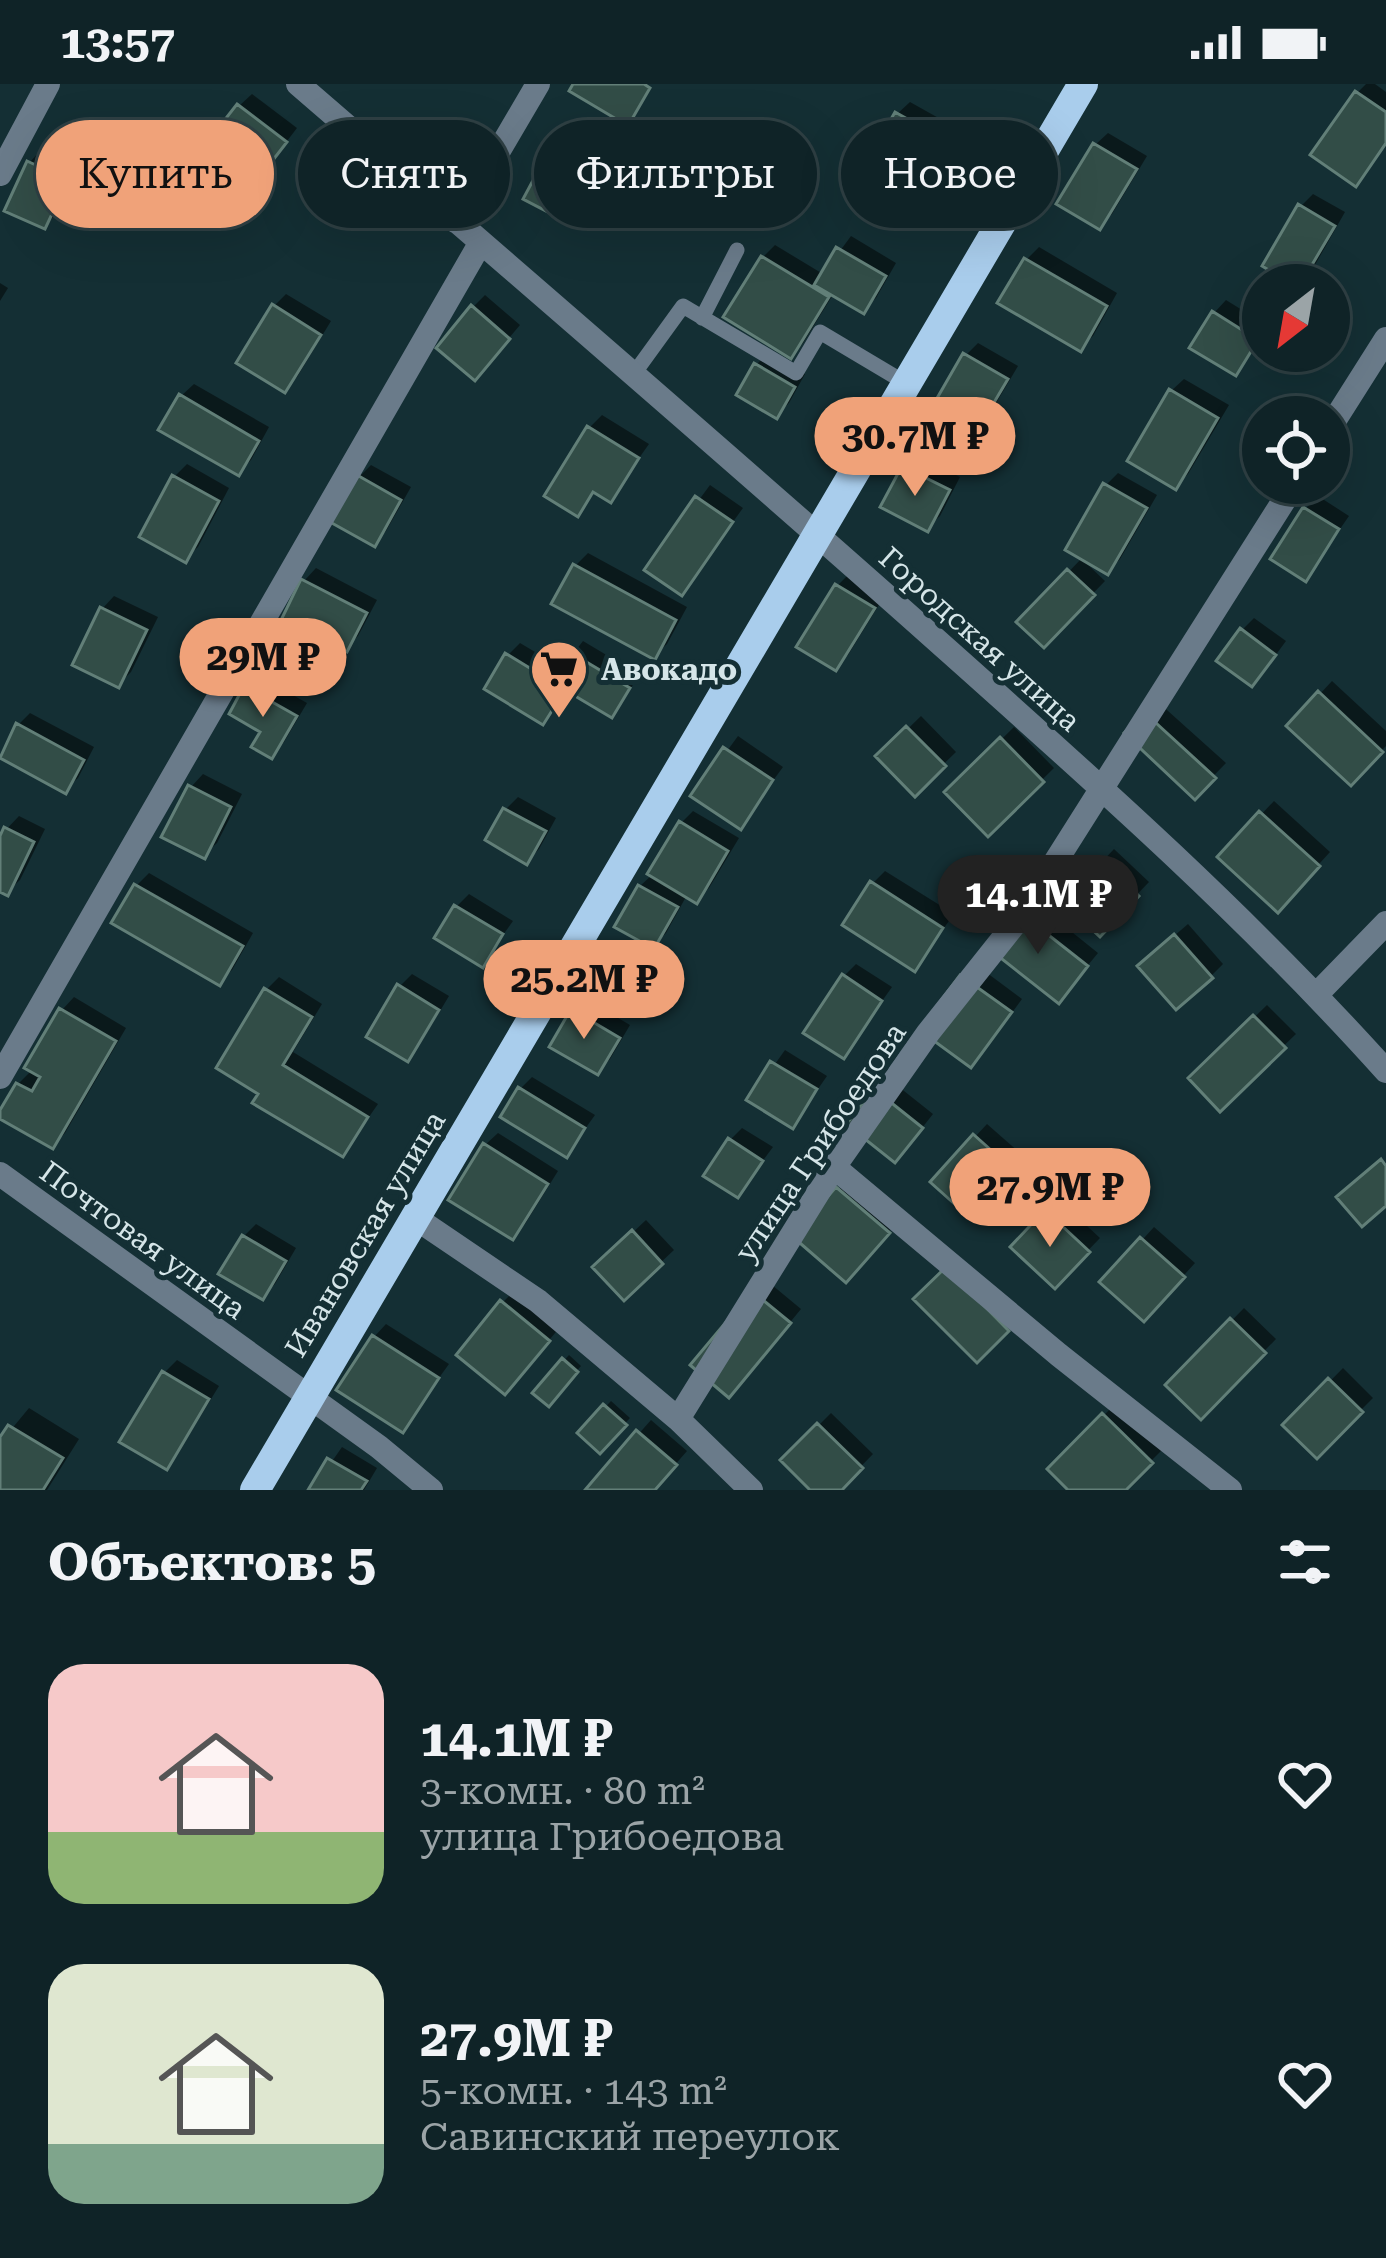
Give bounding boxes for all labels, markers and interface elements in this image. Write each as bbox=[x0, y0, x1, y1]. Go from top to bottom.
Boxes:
text: 13:57 bbox=[60, 16, 175, 69]
chip: Купить bbox=[36, 120, 274, 228]
chip: Снять bbox=[298, 120, 510, 228]
chip: Фильтры bbox=[534, 120, 817, 228]
chip: Новое bbox=[841, 120, 1058, 228]
north arrow bbox=[1242, 264, 1350, 372]
map controls bbox=[1242, 264, 1350, 504]
button: locate bbox=[1242, 396, 1350, 504]
pin: 30.7M ₽ bbox=[804, 397, 1026, 499]
text: 30.7M ₽ bbox=[841, 413, 989, 459]
street label: Городская улица bbox=[872, 540, 1088, 738]
pin: 29M ₽ bbox=[179, 618, 347, 720]
text: 29M ₽ bbox=[206, 634, 320, 680]
supermarket icon: Авокадо bbox=[528, 638, 590, 720]
place label: Авокадо bbox=[601, 652, 737, 687]
pin: 14.1M ₽ bbox=[927, 855, 1149, 957]
text: 14.1M ₽ bbox=[964, 871, 1112, 917]
pin: 25.2M ₽ bbox=[473, 940, 695, 1042]
text: 25.2M ₽ bbox=[510, 956, 658, 1002]
street label: улица Грибоедова bbox=[727, 1016, 913, 1268]
street label: Ивановская улица bbox=[278, 1105, 452, 1363]
pin: 27.9M ₽ bbox=[939, 1148, 1161, 1250]
street label: Почтовая улица bbox=[33, 1154, 253, 1326]
text: 27.9M ₽ bbox=[976, 1164, 1124, 1210]
icon: filters bbox=[1272, 1529, 1338, 1595]
text: Объектов: 5 bbox=[48, 1533, 376, 1592]
text: 14.1M ₽ bbox=[420, 1709, 612, 1768]
icon: home bbox=[144, 1712, 288, 1856]
icon: heart bbox=[1272, 1751, 1338, 1817]
text: 3-комн. · 80 m² bbox=[420, 1768, 705, 1814]
text: улица Грибоедова bbox=[420, 1814, 784, 1860]
text: 27.9M ₽ bbox=[420, 2009, 612, 2068]
icon: home bbox=[144, 2012, 288, 2156]
icon: heart bbox=[1272, 2051, 1338, 2117]
text: 5-комн. · 143 m² bbox=[420, 2068, 727, 2114]
text: Савинский переулок bbox=[420, 2114, 840, 2160]

